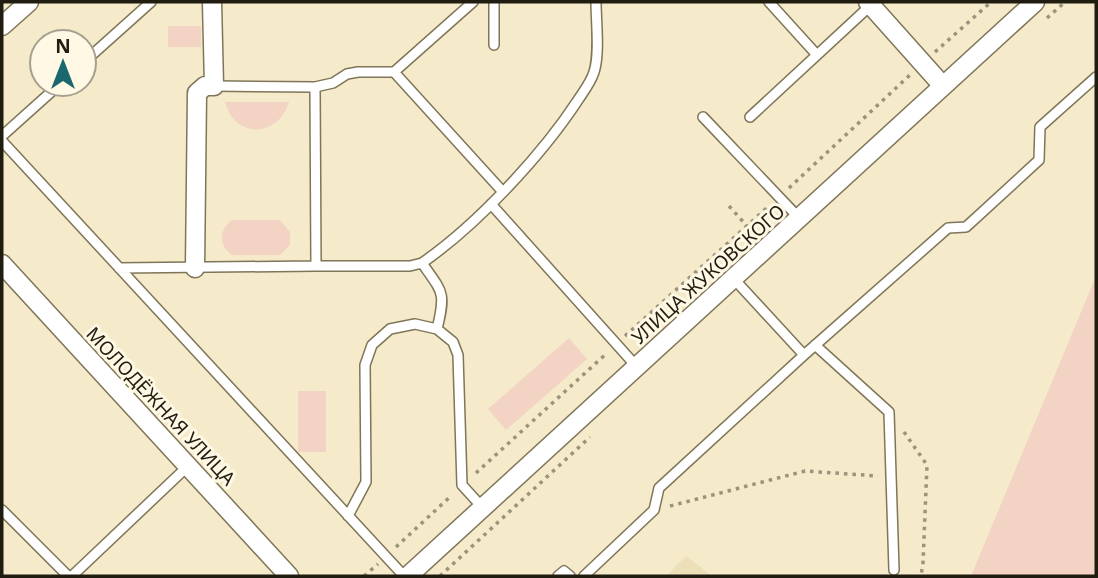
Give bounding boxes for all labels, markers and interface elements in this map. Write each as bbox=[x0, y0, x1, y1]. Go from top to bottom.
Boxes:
north arrow bbox=[28, 28, 98, 98]
text: N bbox=[55, 33, 71, 59]
street label: УЛИЦА ЖУКОВСКОГО bbox=[626, 198, 790, 350]
street label: МОЛОДЁЖНАЯ УЛИЦА bbox=[81, 321, 242, 491]

